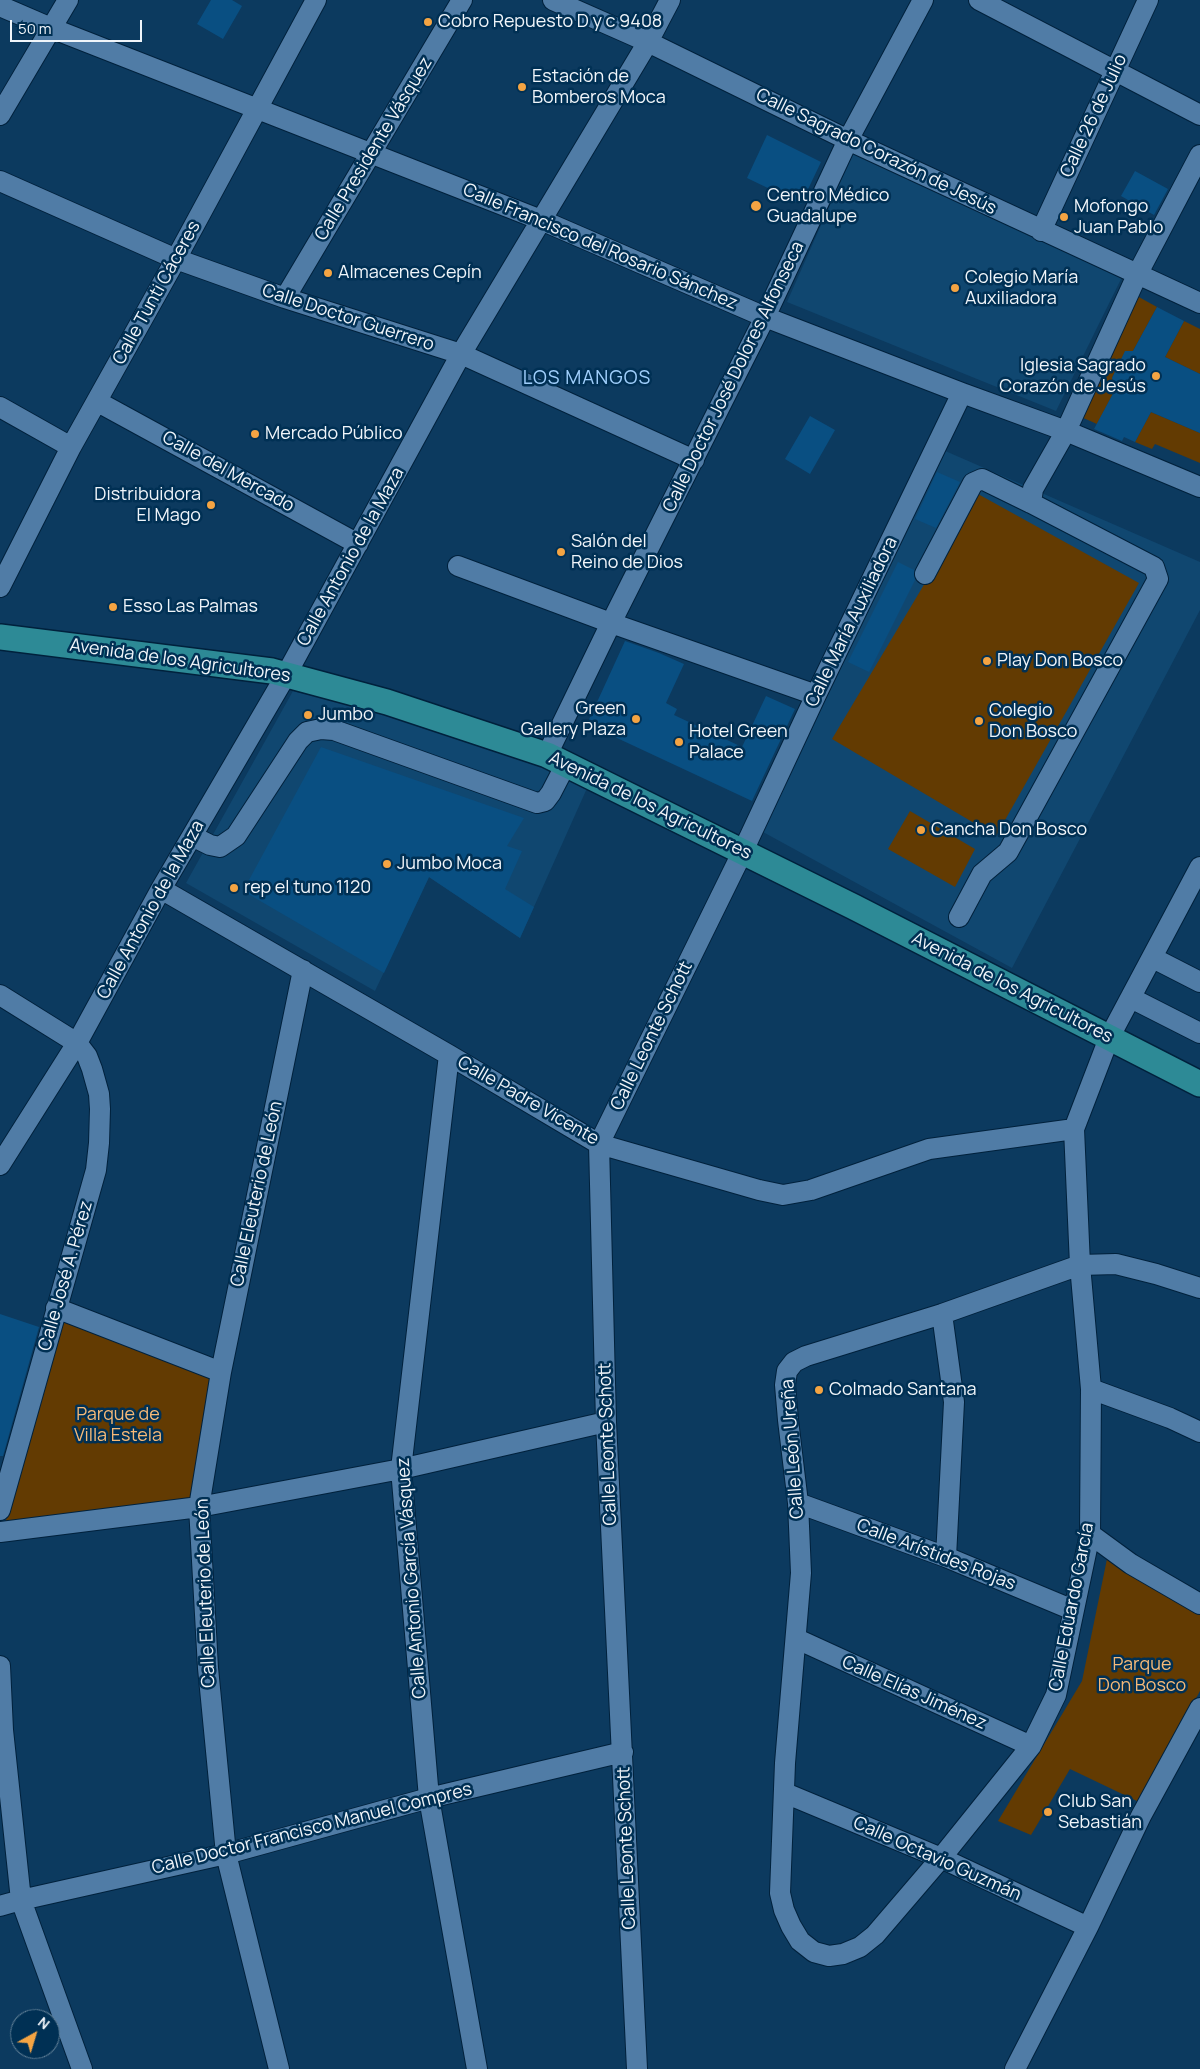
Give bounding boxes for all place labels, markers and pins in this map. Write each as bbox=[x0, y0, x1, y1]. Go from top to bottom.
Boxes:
place label: Cobro Repuesto D y c 9408 bbox=[438, 11, 662, 33]
marker: Cobro Repuesto D y c 9408 bbox=[422, 16, 434, 28]
place label: Estación de Bomberos Moca bbox=[532, 66, 666, 108]
marker: Estación de Bomberos Moca bbox=[516, 81, 528, 93]
place label: Centro Médico Guadalupe bbox=[767, 185, 889, 228]
place label: Mofongo Juan Pablo bbox=[1074, 196, 1163, 238]
marker: Centro Médico Guadalupe bbox=[749, 199, 763, 213]
marker: Mofongo Juan Pablo bbox=[1058, 211, 1070, 223]
place label: Almacenes Cepín bbox=[338, 262, 482, 284]
marker: Almacenes Cepín bbox=[322, 267, 334, 279]
place label: Colegio María Auxiliadora bbox=[965, 267, 1078, 310]
marker: Colegio María Auxiliadora bbox=[949, 282, 961, 294]
place label: Iglesia Sagrado Corazón de Jesús bbox=[999, 355, 1146, 398]
marker: Iglesia Sagrado Corazón de Jesús bbox=[1150, 370, 1162, 382]
place label: Mercado Público bbox=[265, 423, 403, 445]
marker: Mercado Público bbox=[249, 428, 261, 440]
place label: Distribuidora El Mago bbox=[94, 484, 201, 526]
marker: Distribuidora El Mago bbox=[205, 499, 217, 511]
place label: Salón del Reino de Dios bbox=[571, 531, 683, 574]
marker: Salón del Reino de Dios bbox=[555, 546, 567, 558]
place label: Esso Las Palmas bbox=[123, 596, 258, 618]
marker: Esso Las Palmas bbox=[107, 601, 119, 613]
place label: Play Don Bosco bbox=[997, 650, 1123, 672]
marker: Play Don Bosco bbox=[981, 655, 993, 667]
place label: Green Gallery Plaza bbox=[521, 698, 626, 741]
place label: Colegio Don Bosco bbox=[989, 700, 1077, 742]
place label: Jumbo bbox=[318, 704, 374, 726]
marker: Jumbo bbox=[302, 709, 314, 721]
marker: Green Gallery Plaza bbox=[630, 713, 642, 725]
marker: Colegio Don Bosco bbox=[973, 715, 985, 727]
place label: Hotel Green Palace bbox=[689, 721, 788, 764]
marker: Hotel Green Palace bbox=[673, 736, 685, 748]
place label: Cancha Don Bosco bbox=[931, 819, 1087, 841]
marker: Cancha Don Bosco bbox=[915, 824, 927, 836]
place label: Jumbo Moca bbox=[397, 853, 502, 875]
marker: Jumbo Moca bbox=[381, 858, 393, 870]
place label: rep el tuno 1120 bbox=[244, 877, 371, 899]
marker: rep el tuno 1120 bbox=[228, 882, 240, 894]
place label: Colmado Santana bbox=[829, 1379, 977, 1401]
marker: Colmado Santana bbox=[813, 1384, 825, 1396]
place label: Club San Sebastián bbox=[1058, 1791, 1142, 1834]
marker: Club San Sebastián bbox=[1042, 1806, 1054, 1818]

